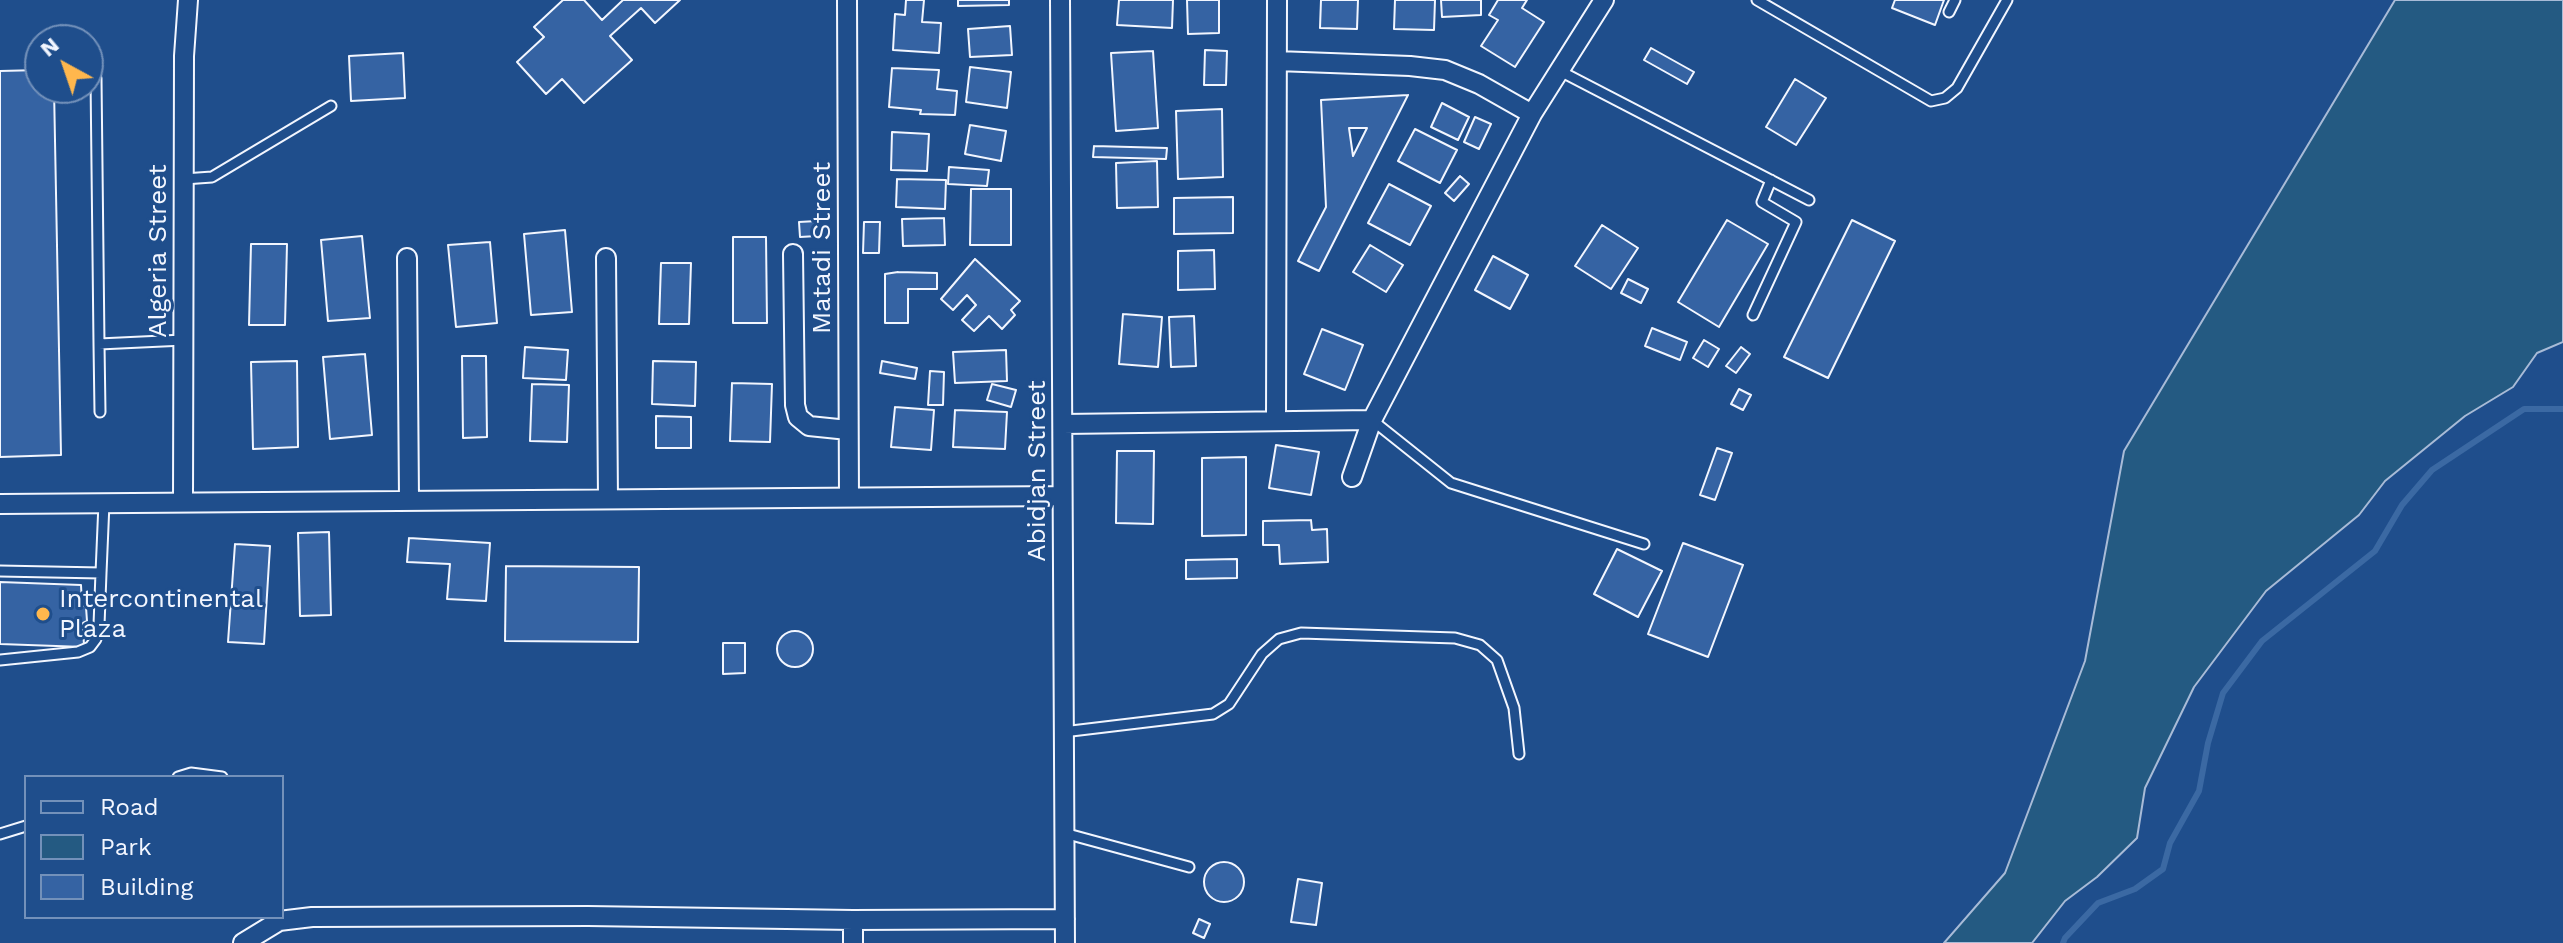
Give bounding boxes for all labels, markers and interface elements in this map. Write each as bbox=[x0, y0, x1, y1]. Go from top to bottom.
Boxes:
north arrow bbox=[24, 24, 104, 104]
text: N bbox=[35, 32, 64, 62]
street label: Matadi Street bbox=[806, 162, 838, 334]
street label: Algeria Street bbox=[142, 164, 174, 338]
street label: Abidjan Street bbox=[1021, 380, 1053, 562]
place label: Intercontinental Plaza bbox=[59, 583, 263, 644]
marker: Intercontinental Plaza bbox=[34, 605, 52, 623]
legend bbox=[24, 775, 284, 919]
text: Road bbox=[100, 793, 159, 821]
text: Park bbox=[100, 833, 152, 861]
text: Building bbox=[100, 873, 193, 901]

